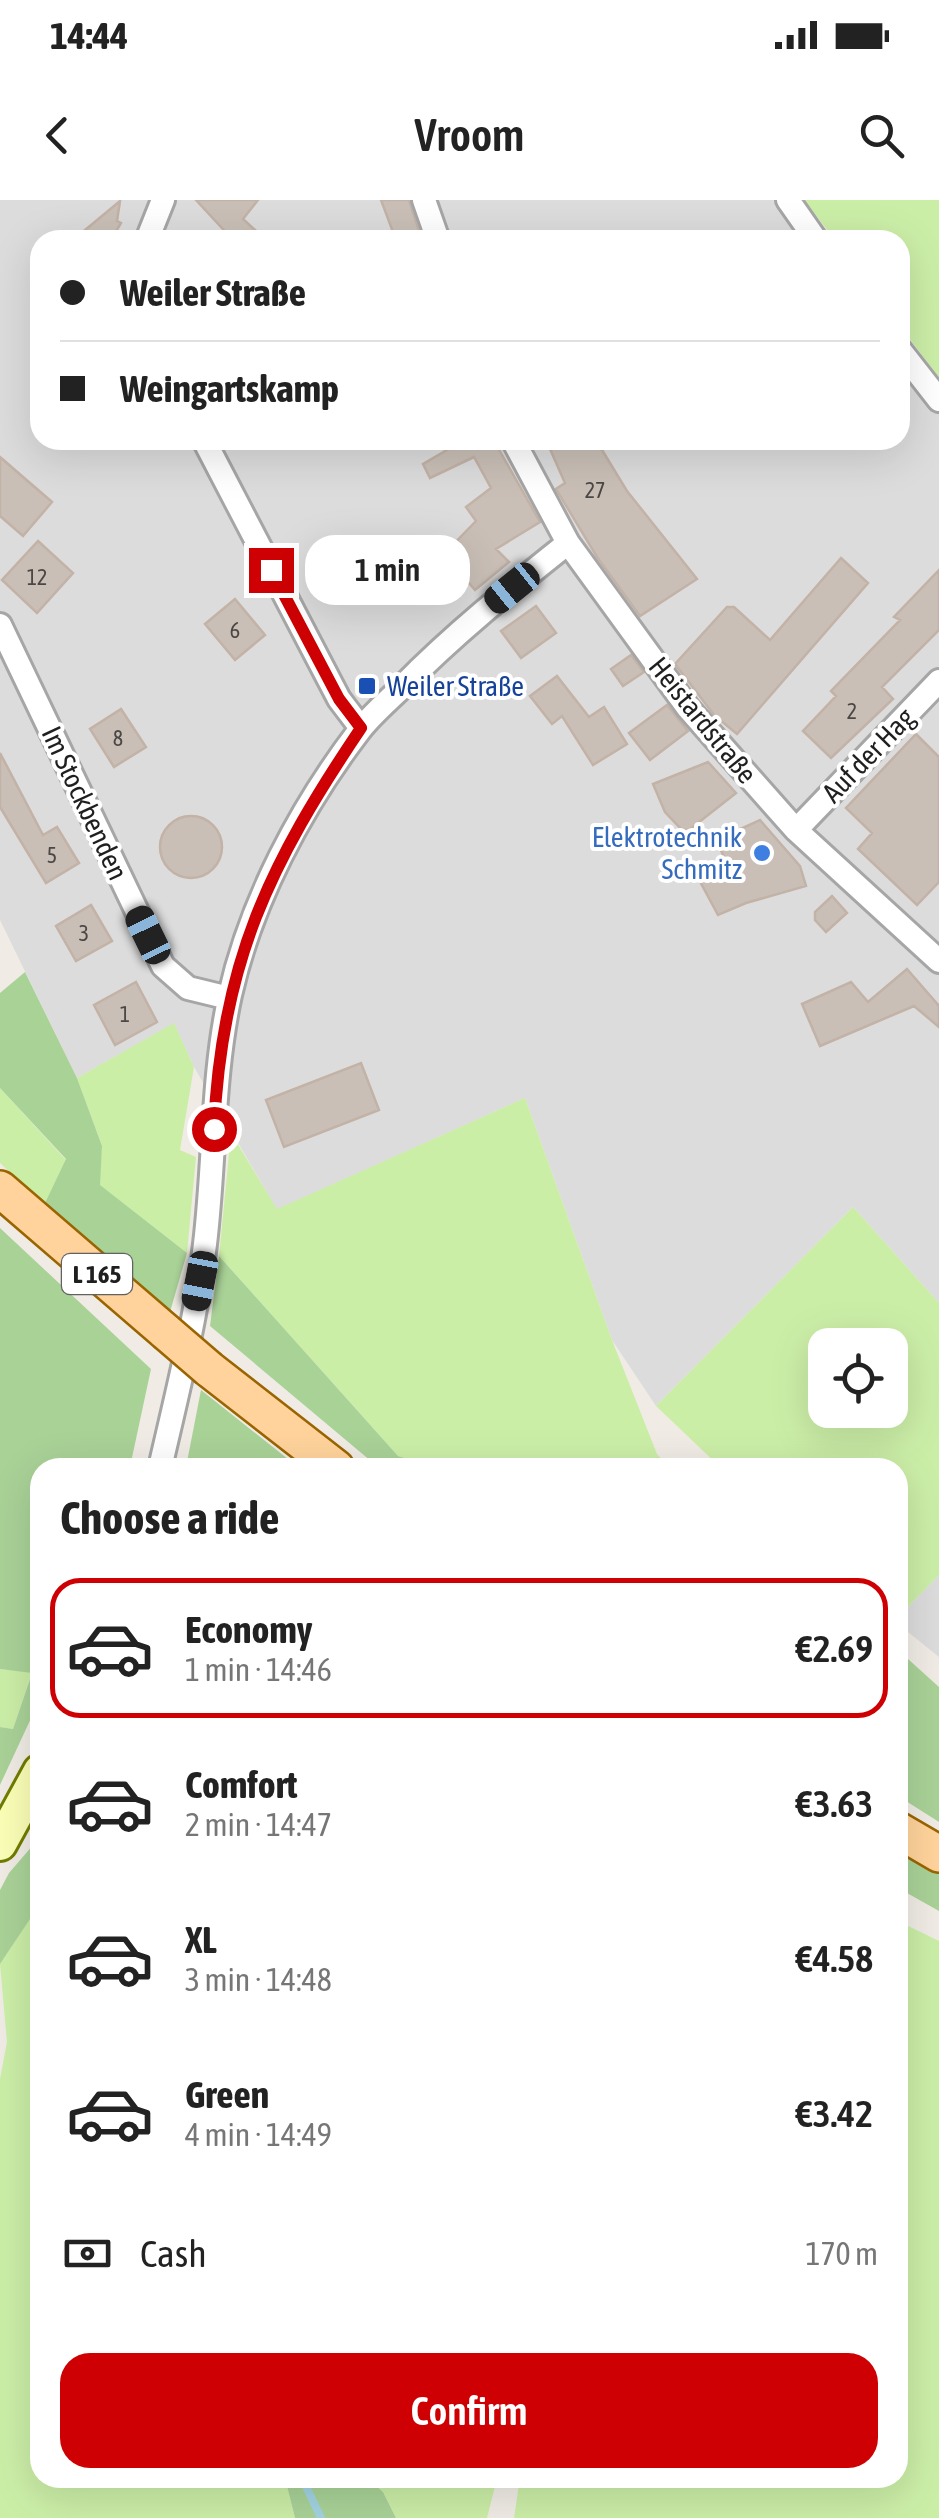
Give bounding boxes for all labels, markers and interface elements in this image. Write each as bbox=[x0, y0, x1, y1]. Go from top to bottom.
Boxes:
text: 14:44 bbox=[50, 14, 128, 57]
icon: back bbox=[30, 108, 85, 163]
icon: search bbox=[854, 108, 909, 163]
text: Vroom bbox=[414, 109, 525, 161]
text: Weiler Straße bbox=[120, 271, 306, 314]
text: Weingartskamp bbox=[120, 367, 339, 410]
house number: 27 bbox=[585, 477, 605, 503]
callout: 1 min bbox=[306, 535, 471, 605]
route end bbox=[249, 548, 294, 593]
text: 1 min bbox=[355, 551, 420, 588]
car bbox=[479, 557, 545, 619]
house number: 12 bbox=[27, 564, 47, 590]
house number: 6 bbox=[230, 617, 240, 643]
street label: Heistardstraße bbox=[643, 651, 763, 789]
place label: Weiler Straße bbox=[387, 670, 524, 702]
marker: Weiler Straße bbox=[356, 675, 378, 697]
house number: 2 bbox=[847, 698, 857, 724]
street label: Auf der Hag bbox=[815, 701, 921, 809]
street label: Im Stockbenden bbox=[35, 721, 135, 885]
house number: 8 bbox=[113, 725, 123, 751]
place label: Elektrotechnik Schmitz bbox=[592, 821, 742, 885]
house number: 5 bbox=[47, 842, 57, 868]
marker: Elektrotechnik Schmitz bbox=[751, 842, 773, 864]
car bbox=[121, 901, 175, 969]
house number: 3 bbox=[79, 920, 89, 946]
house number: 1 bbox=[120, 1001, 130, 1027]
route start bbox=[192, 1107, 237, 1152]
car bbox=[180, 1249, 220, 1313]
road number: L 165 bbox=[62, 1254, 132, 1294]
map controls bbox=[808, 1328, 908, 1428]
button: locate bbox=[808, 1328, 908, 1428]
text: Choose a ride bbox=[60, 1492, 279, 1544]
icon: car bbox=[65, 1603, 155, 1693]
text: Economy bbox=[185, 1608, 312, 1651]
text: €2.69 bbox=[796, 1627, 873, 1670]
text: 1 min · 14:46 bbox=[185, 1651, 332, 1688]
icon: car bbox=[65, 1758, 155, 1848]
text: Comfort bbox=[185, 1763, 297, 1806]
text: €3.63 bbox=[796, 1782, 873, 1825]
text: 2 min · 14:47 bbox=[185, 1806, 332, 1843]
icon: car bbox=[65, 1913, 155, 2003]
text: XL bbox=[185, 1918, 217, 1961]
text: €4.58 bbox=[796, 1937, 873, 1980]
text: 3 min · 14:48 bbox=[185, 1961, 332, 1998]
icon: car bbox=[65, 2068, 155, 2158]
text: Green bbox=[185, 2073, 269, 2116]
text: €3.42 bbox=[796, 2092, 873, 2135]
text: 4 min · 14:49 bbox=[185, 2116, 332, 2153]
icon: cash bbox=[60, 2226, 115, 2281]
text: Cash bbox=[140, 2232, 207, 2275]
text: 170 m bbox=[805, 2235, 878, 2272]
button: Confirm bbox=[60, 2353, 878, 2468]

